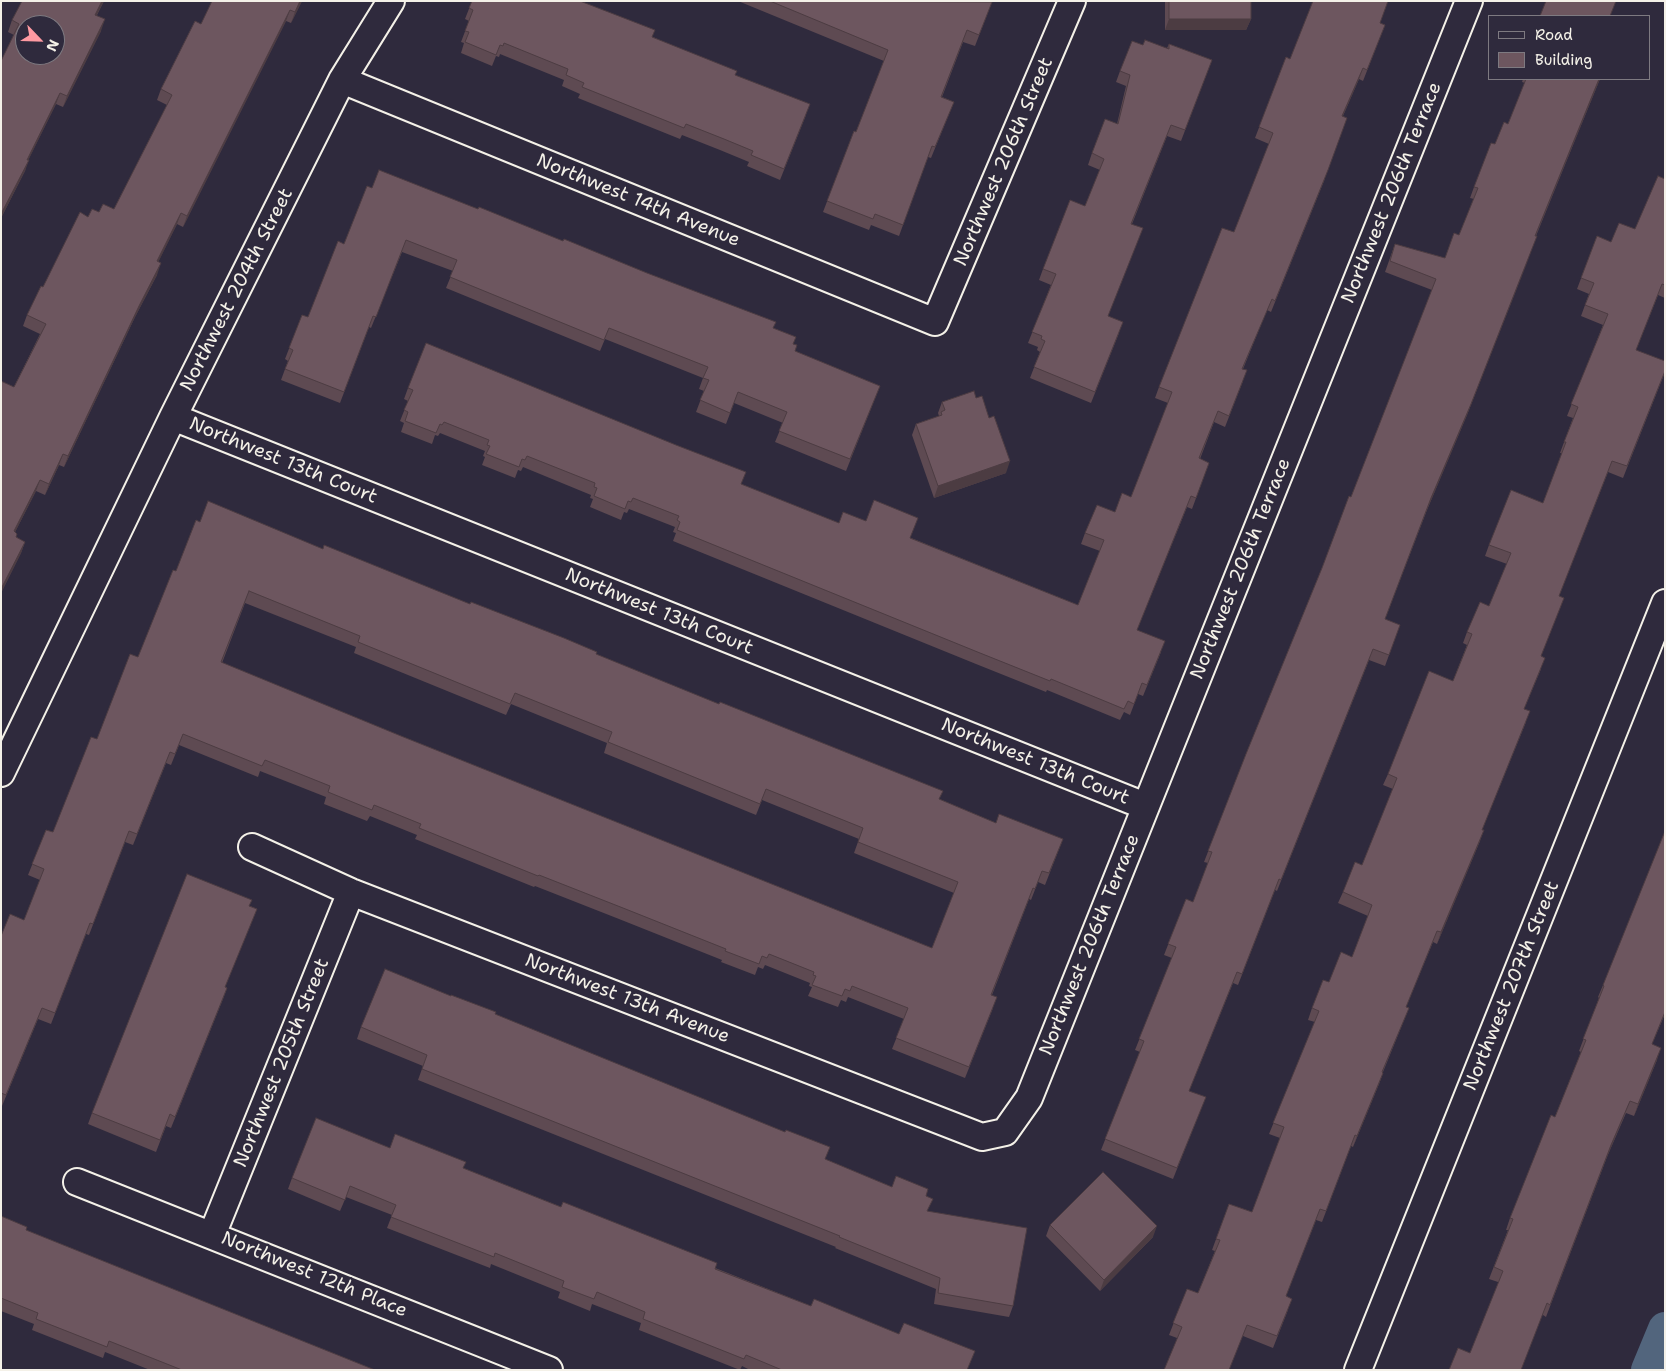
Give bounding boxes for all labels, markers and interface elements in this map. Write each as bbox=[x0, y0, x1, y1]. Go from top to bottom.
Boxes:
north arrow bbox=[15, 15, 65, 65]
legend bbox=[1488, 15, 1651, 80]
text: Road bbox=[1535, 25, 1573, 45]
text: N bbox=[42, 37, 63, 54]
text: Building bbox=[1535, 50, 1592, 70]
street label: Northwest 206th Street bbox=[950, 54, 1058, 270]
street label: Northwest 206th Terrace bbox=[1337, 79, 1447, 307]
street label: Northwest 14th Avenue bbox=[533, 150, 743, 252]
street label: Northwest 204th Street bbox=[176, 185, 298, 395]
street label: Northwest 13th Court bbox=[186, 413, 380, 509]
street label: Northwest 206th Terrace bbox=[1186, 455, 1296, 683]
street label: Northwest 13th Court bbox=[562, 564, 756, 660]
street label: Northwest 13th Court bbox=[938, 714, 1132, 810]
street label: Northwest 206th Terrace bbox=[1035, 831, 1145, 1059]
street label: Northwest 207th Street bbox=[1459, 878, 1565, 1094]
street label: Northwest 13th Avenue bbox=[521, 949, 733, 1049]
street label: Northwest 205th Street bbox=[230, 955, 334, 1171]
street label: Northwest 12th Place bbox=[218, 1227, 410, 1323]

